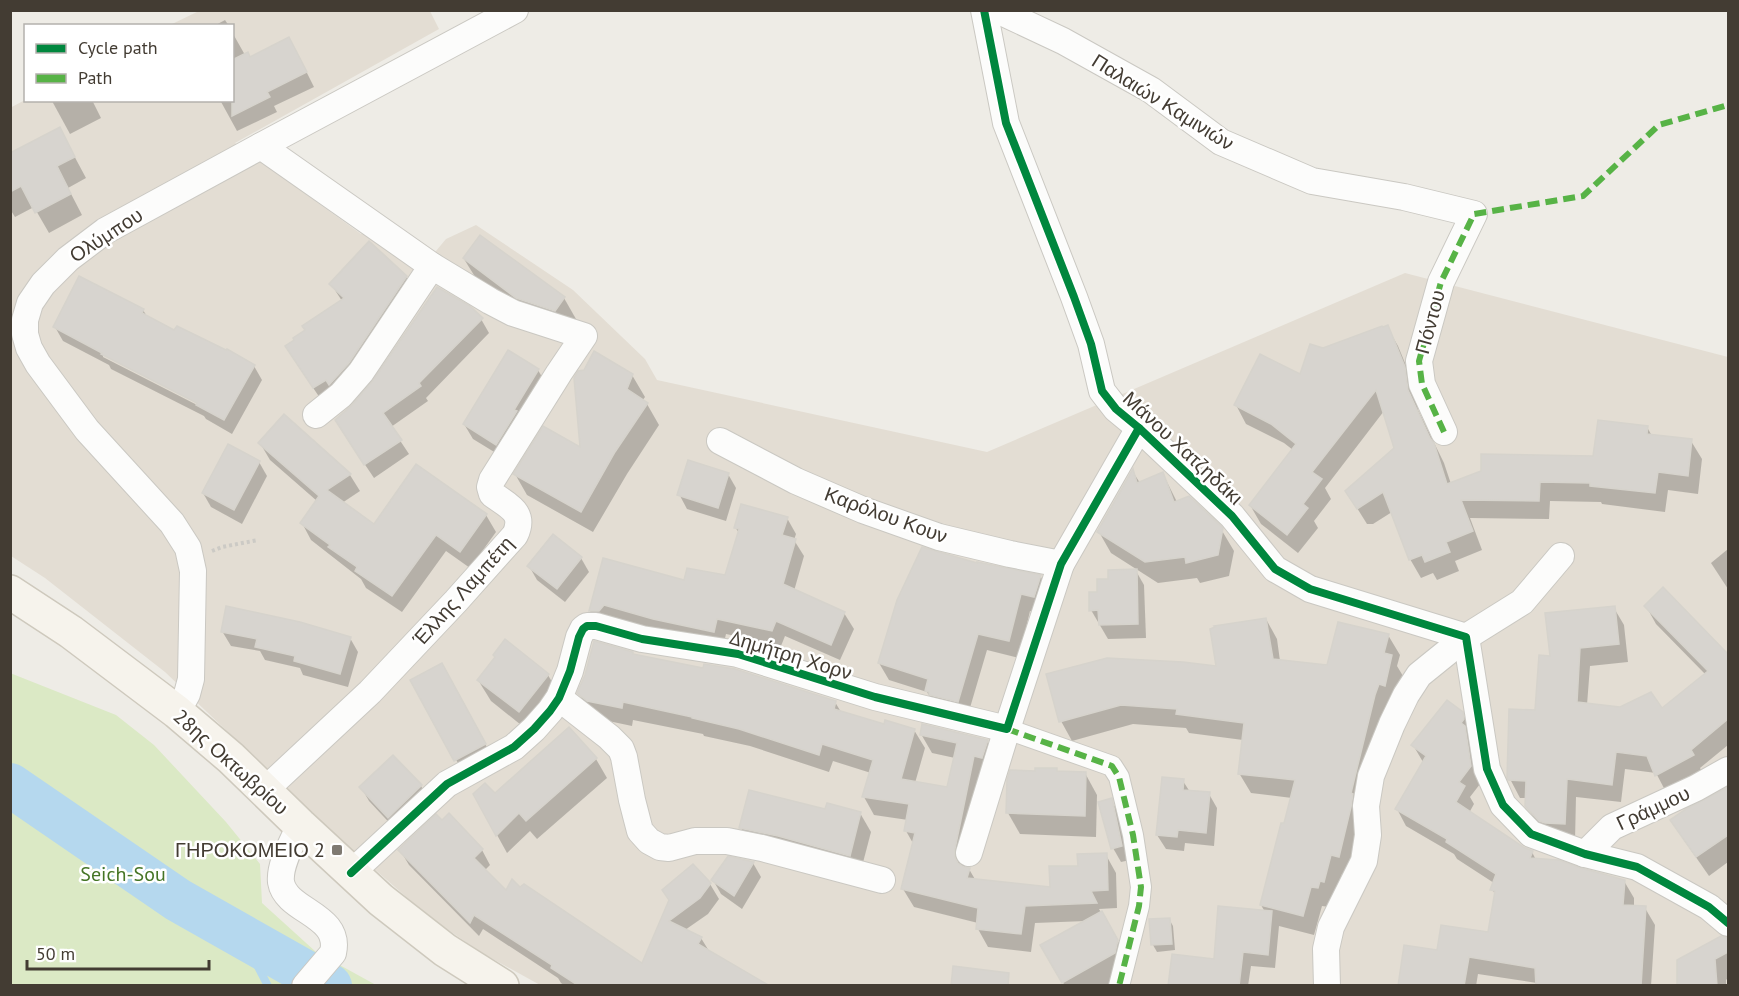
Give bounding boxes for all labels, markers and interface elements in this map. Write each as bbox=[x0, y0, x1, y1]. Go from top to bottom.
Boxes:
legend bbox=[24, 24, 234, 102]
text: Cycle path bbox=[78, 36, 158, 59]
street label: Παλαιών Καμινιών bbox=[1087, 48, 1239, 156]
text: Path bbox=[78, 66, 112, 89]
street label: Ολύμπου bbox=[64, 202, 148, 268]
street label: Πόντου bbox=[1409, 287, 1451, 357]
street label: Μάνου Χατζηδάκι bbox=[1117, 386, 1249, 510]
street label: Καρόλου Κουν bbox=[821, 481, 951, 549]
street label: Έλλης Λαμπέτη bbox=[406, 531, 519, 652]
street label: Δημήτρη Χορν bbox=[727, 624, 855, 686]
street label: 28ης Οκτωβρίου bbox=[168, 703, 294, 821]
street label: Γράμμου bbox=[1612, 780, 1694, 836]
place label: ΓΗΡΟΚΟΜΕΙΟ 2 bbox=[175, 837, 325, 863]
marker: ΓΗΡΟΚΟΜΕΙΟ 2 bbox=[330, 843, 344, 857]
park label: Seich-Sou bbox=[80, 861, 166, 887]
scale bar bbox=[27, 933, 208, 971]
text: 50 m bbox=[36, 942, 75, 965]

